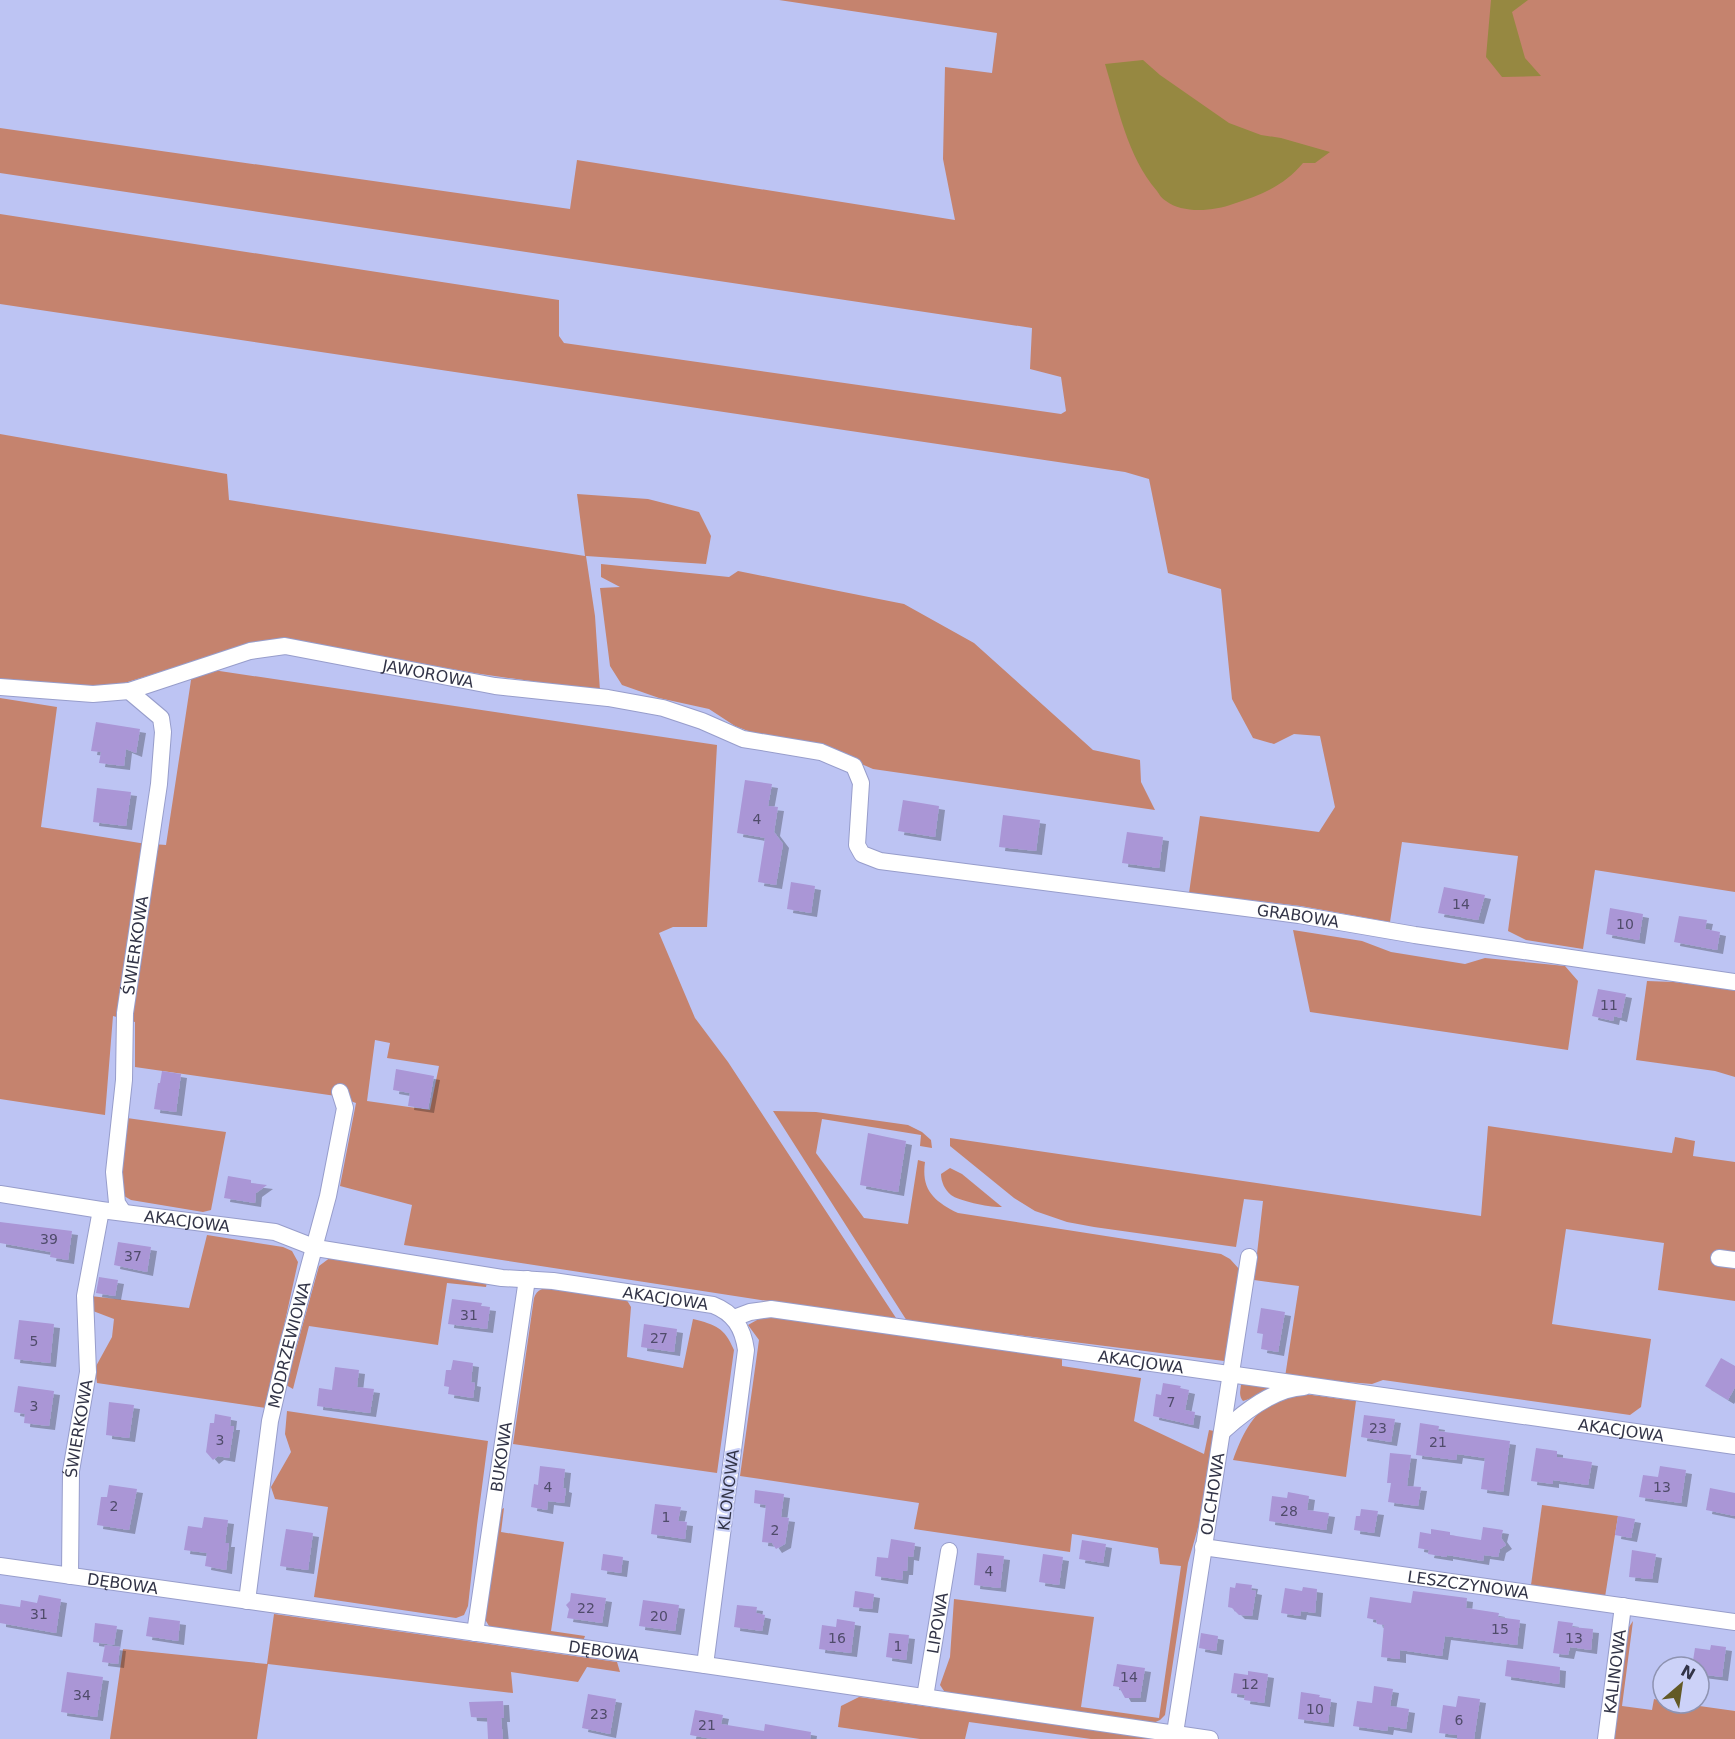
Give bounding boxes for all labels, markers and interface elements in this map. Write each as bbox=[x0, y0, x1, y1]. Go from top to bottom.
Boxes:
street label: JAWOROWA bbox=[380, 656, 475, 692]
house number: 4 bbox=[753, 811, 762, 827]
street label: ŚWIERKOWA bbox=[119, 894, 152, 996]
house number: 14 bbox=[1452, 896, 1470, 912]
street label: GRABOWA bbox=[1256, 901, 1341, 932]
house number: 10 bbox=[1616, 916, 1634, 932]
house number: 11 bbox=[1600, 997, 1618, 1013]
street label: AKACJOWA bbox=[143, 1207, 231, 1236]
house number: 39 bbox=[40, 1231, 58, 1247]
house number: 37 bbox=[124, 1248, 142, 1264]
street label: MODRZEWIOWA bbox=[264, 1279, 315, 1410]
street label: AKACJOWA bbox=[621, 1283, 710, 1314]
house number: 31 bbox=[460, 1307, 478, 1323]
house number: 27 bbox=[650, 1330, 668, 1346]
house number: 5 bbox=[30, 1333, 38, 1349]
street label: AKACJOWA bbox=[1097, 1347, 1185, 1378]
street label: ŚWIERKOWA bbox=[62, 1378, 97, 1478]
house number: 7 bbox=[1167, 1394, 1175, 1410]
house number: 3 bbox=[30, 1398, 38, 1414]
street label: AKACJOWA bbox=[1577, 1415, 1665, 1446]
street label: BUKOWA bbox=[487, 1420, 516, 1493]
house number: 23 bbox=[1369, 1420, 1387, 1436]
house number: 3 bbox=[216, 1432, 224, 1448]
house number: 21 bbox=[1429, 1434, 1447, 1450]
street label: KLONOWA bbox=[714, 1448, 743, 1532]
street label: OLCHOWA bbox=[1197, 1451, 1228, 1537]
house number: 4 bbox=[544, 1479, 553, 1495]
house number: 13 bbox=[1653, 1479, 1671, 1495]
house number: 2 bbox=[110, 1498, 118, 1514]
house number: 28 bbox=[1280, 1503, 1298, 1519]
house number: 1 bbox=[662, 1509, 670, 1525]
house number: 2 bbox=[771, 1522, 779, 1538]
house number: 4 bbox=[985, 1563, 994, 1579]
street label: LESZCZYNOWA bbox=[1406, 1567, 1530, 1603]
street label: DĘBOWA bbox=[86, 1569, 160, 1598]
street label: LIPOWA bbox=[923, 1591, 952, 1655]
house number: 22 bbox=[577, 1600, 595, 1616]
house number: 31 bbox=[30, 1606, 48, 1622]
house number: 20 bbox=[650, 1608, 668, 1624]
house number: 15 bbox=[1491, 1621, 1509, 1637]
street label: KALINOWA bbox=[1600, 1628, 1630, 1715]
house number: 16 bbox=[828, 1630, 846, 1646]
house number: 13 bbox=[1565, 1630, 1583, 1646]
street label: DĘBOWA bbox=[567, 1637, 641, 1666]
house number: 1 bbox=[894, 1638, 902, 1654]
north arrow bbox=[1651, 1655, 1711, 1715]
text: N bbox=[1678, 1661, 1698, 1684]
house number: 14 bbox=[1120, 1669, 1138, 1685]
house number: 12 bbox=[1241, 1676, 1259, 1692]
house number: 34 bbox=[73, 1687, 91, 1703]
house number: 10 bbox=[1306, 1701, 1324, 1717]
house number: 23 bbox=[590, 1706, 608, 1722]
house number: 6 bbox=[1455, 1712, 1464, 1728]
house number: 21 bbox=[698, 1717, 716, 1733]

